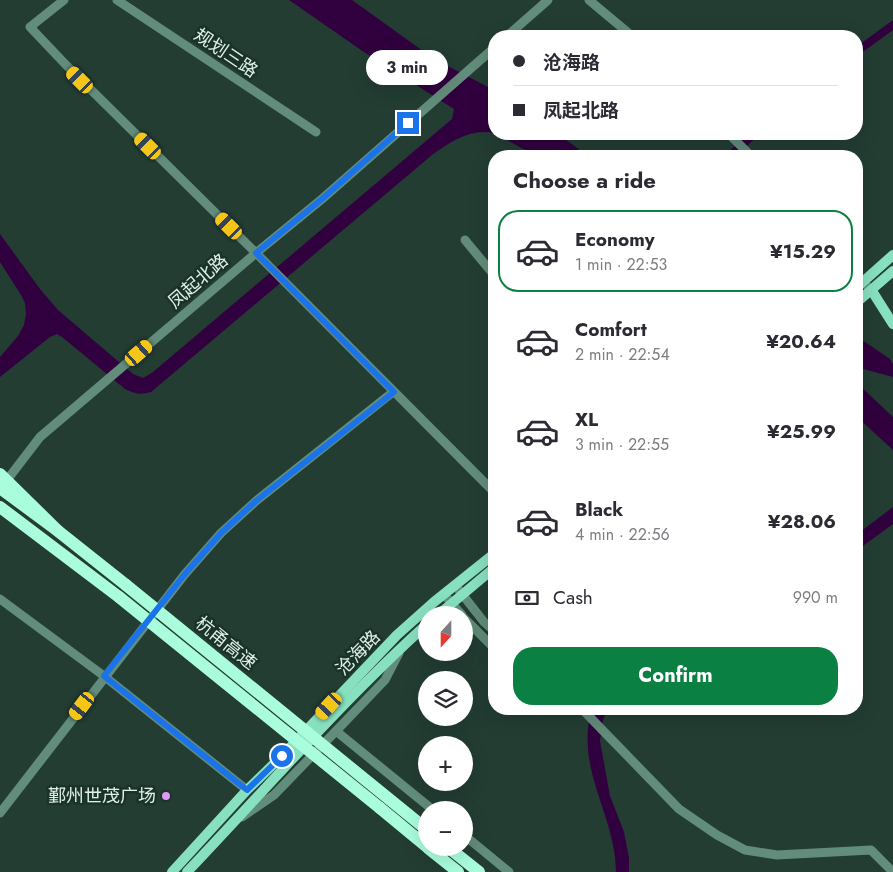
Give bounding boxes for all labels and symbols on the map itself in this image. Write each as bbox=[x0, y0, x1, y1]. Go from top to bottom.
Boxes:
street label: 规划三路 bbox=[189, 22, 263, 84]
callout: 3 min bbox=[367, 51, 449, 86]
car bbox=[64, 64, 95, 96]
route end bbox=[397, 112, 419, 134]
car bbox=[132, 130, 163, 162]
car bbox=[213, 210, 244, 242]
street label: 凤起北路 bbox=[162, 248, 234, 314]
car bbox=[122, 337, 155, 369]
north arrow bbox=[418, 606, 472, 661]
street label: 杭甬高速 bbox=[190, 610, 262, 676]
street label: 沧海路 bbox=[330, 625, 386, 681]
car bbox=[66, 690, 97, 722]
car bbox=[313, 690, 344, 722]
route start bbox=[271, 745, 293, 767]
place label: 鄞州世茂广场 bbox=[48, 783, 156, 809]
marker: 鄞州世茂广场 bbox=[160, 790, 172, 802]

